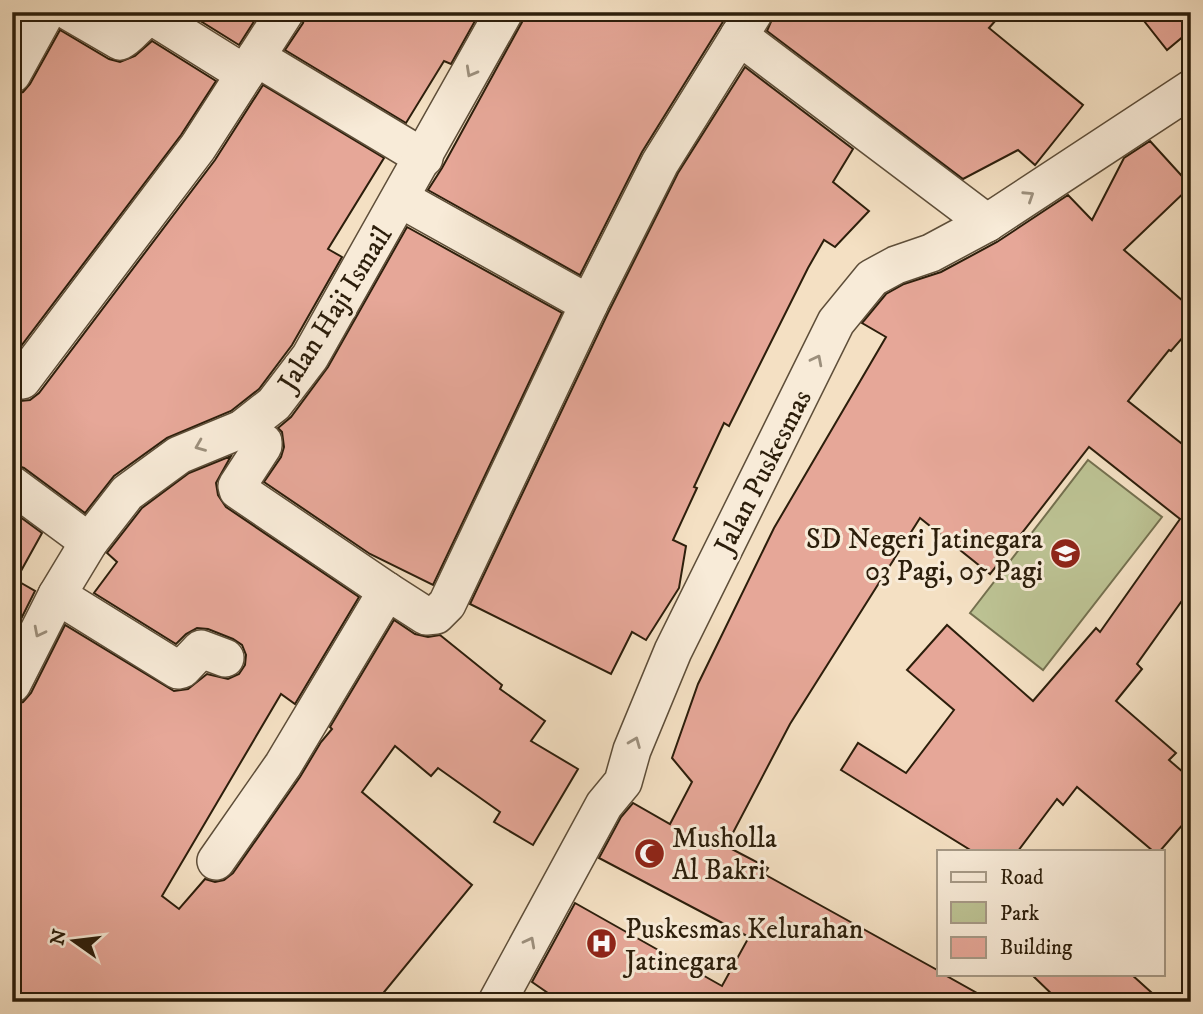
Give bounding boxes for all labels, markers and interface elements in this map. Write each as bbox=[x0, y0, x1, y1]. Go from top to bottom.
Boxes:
one-way arrow bbox=[466, 65, 479, 77]
one-way arrow bbox=[1021, 192, 1034, 204]
street label: Jalan Haji Ismail bbox=[269, 219, 400, 400]
one-way arrow bbox=[809, 355, 823, 367]
street label: Jalan Puskesmas bbox=[706, 384, 820, 562]
one-way arrow bbox=[195, 438, 207, 452]
place label: SD Negeri Jatinegara 03 Pagi, 05 Pagi bbox=[806, 522, 1043, 589]
school or university icon: SD Negeri Jatinegara 03 Pagi, 05 Pagi bbox=[1049, 537, 1083, 571]
one-way arrow bbox=[33, 625, 47, 637]
one-way arrow bbox=[627, 736, 641, 748]
place label: Musholla Al Bakri bbox=[672, 821, 777, 888]
mosque icon: Musholla Al Bakri bbox=[632, 836, 666, 870]
legend bbox=[937, 850, 1164, 976]
text: Road bbox=[1000, 865, 1044, 891]
text: Park bbox=[1000, 901, 1040, 927]
north arrow bbox=[38, 906, 108, 976]
place label: Puskesmas Kelurahan Jatinegara bbox=[622, 912, 864, 979]
text: N bbox=[46, 927, 72, 948]
hospital icon: Puskesmas Kelurahan Jatinegara bbox=[585, 927, 619, 961]
text: Building bbox=[1000, 935, 1073, 961]
one-way arrow bbox=[522, 937, 535, 949]

